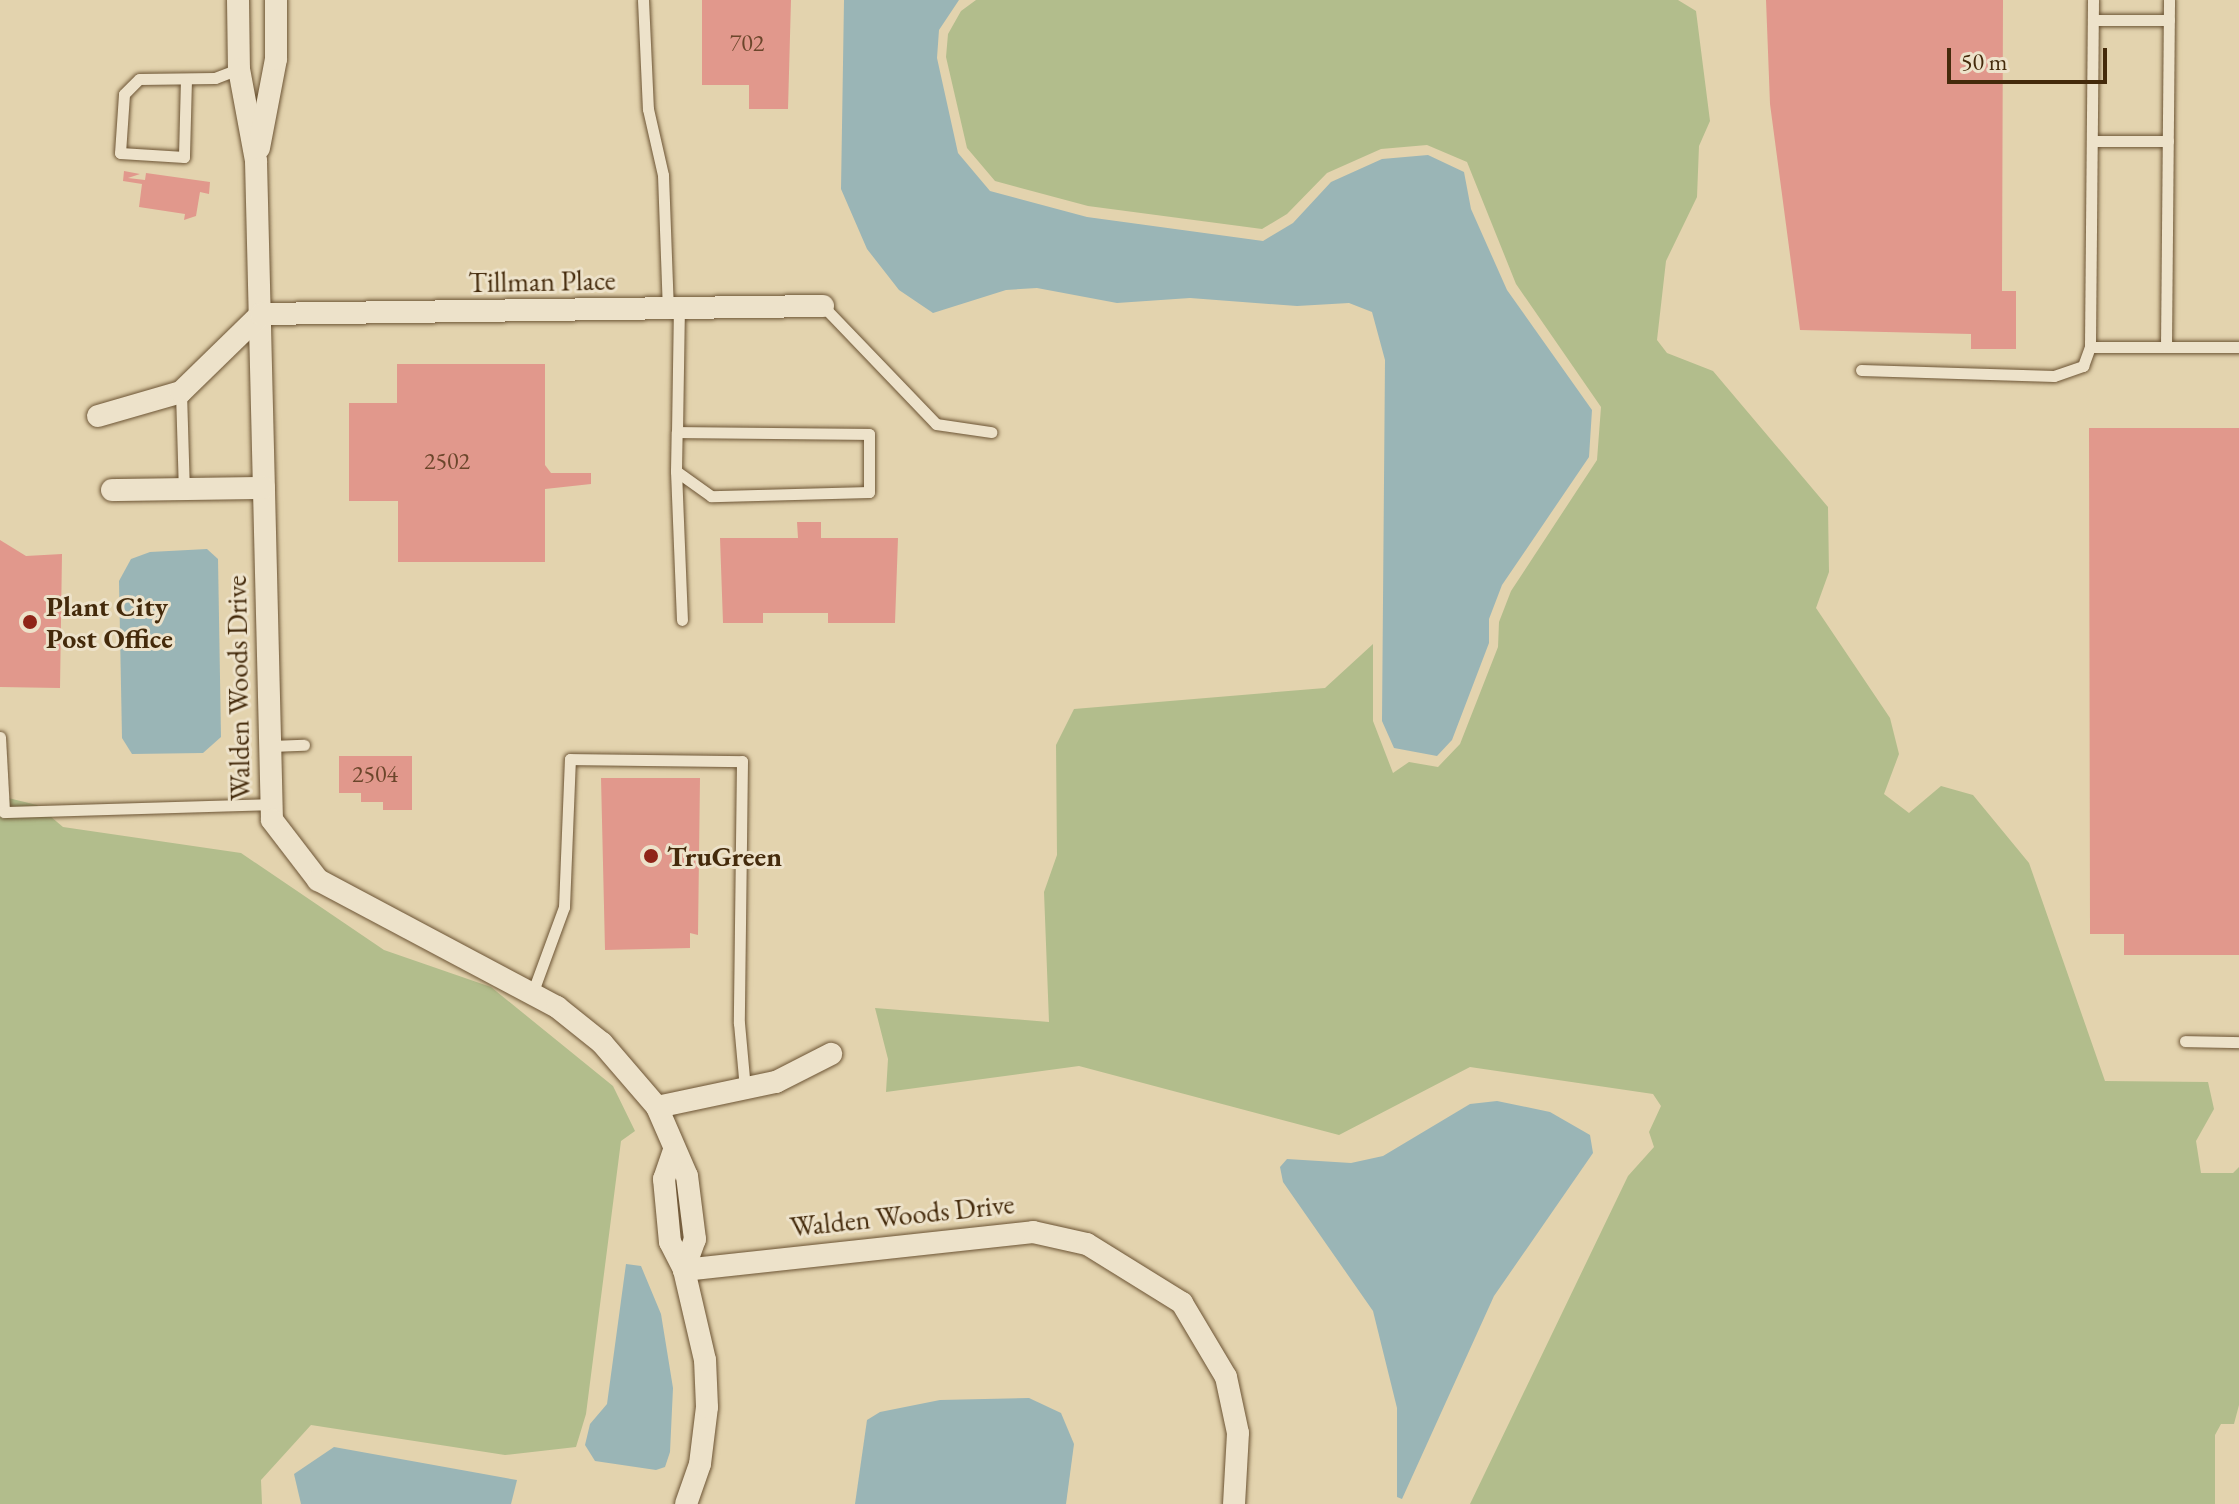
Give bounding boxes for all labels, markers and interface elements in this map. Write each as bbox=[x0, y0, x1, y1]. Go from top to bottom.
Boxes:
house number: 702 bbox=[730, 29, 764, 57]
scale bar bbox=[1951, 32, 2111, 82]
text: 50 m bbox=[1961, 46, 2008, 77]
street label: Tillman Place bbox=[468, 263, 616, 299]
house number: 2502 bbox=[424, 447, 470, 475]
street label: Walden Woods Drive bbox=[219, 575, 257, 801]
place label: Plant City Post Office bbox=[46, 589, 173, 655]
marker: Plant City Post Office bbox=[21, 613, 39, 631]
house number: 2504 bbox=[352, 760, 398, 788]
place label: TruGreen bbox=[667, 839, 782, 873]
marker: TruGreen bbox=[642, 847, 660, 865]
street label: Walden Woods Drive bbox=[788, 1187, 1016, 1243]

